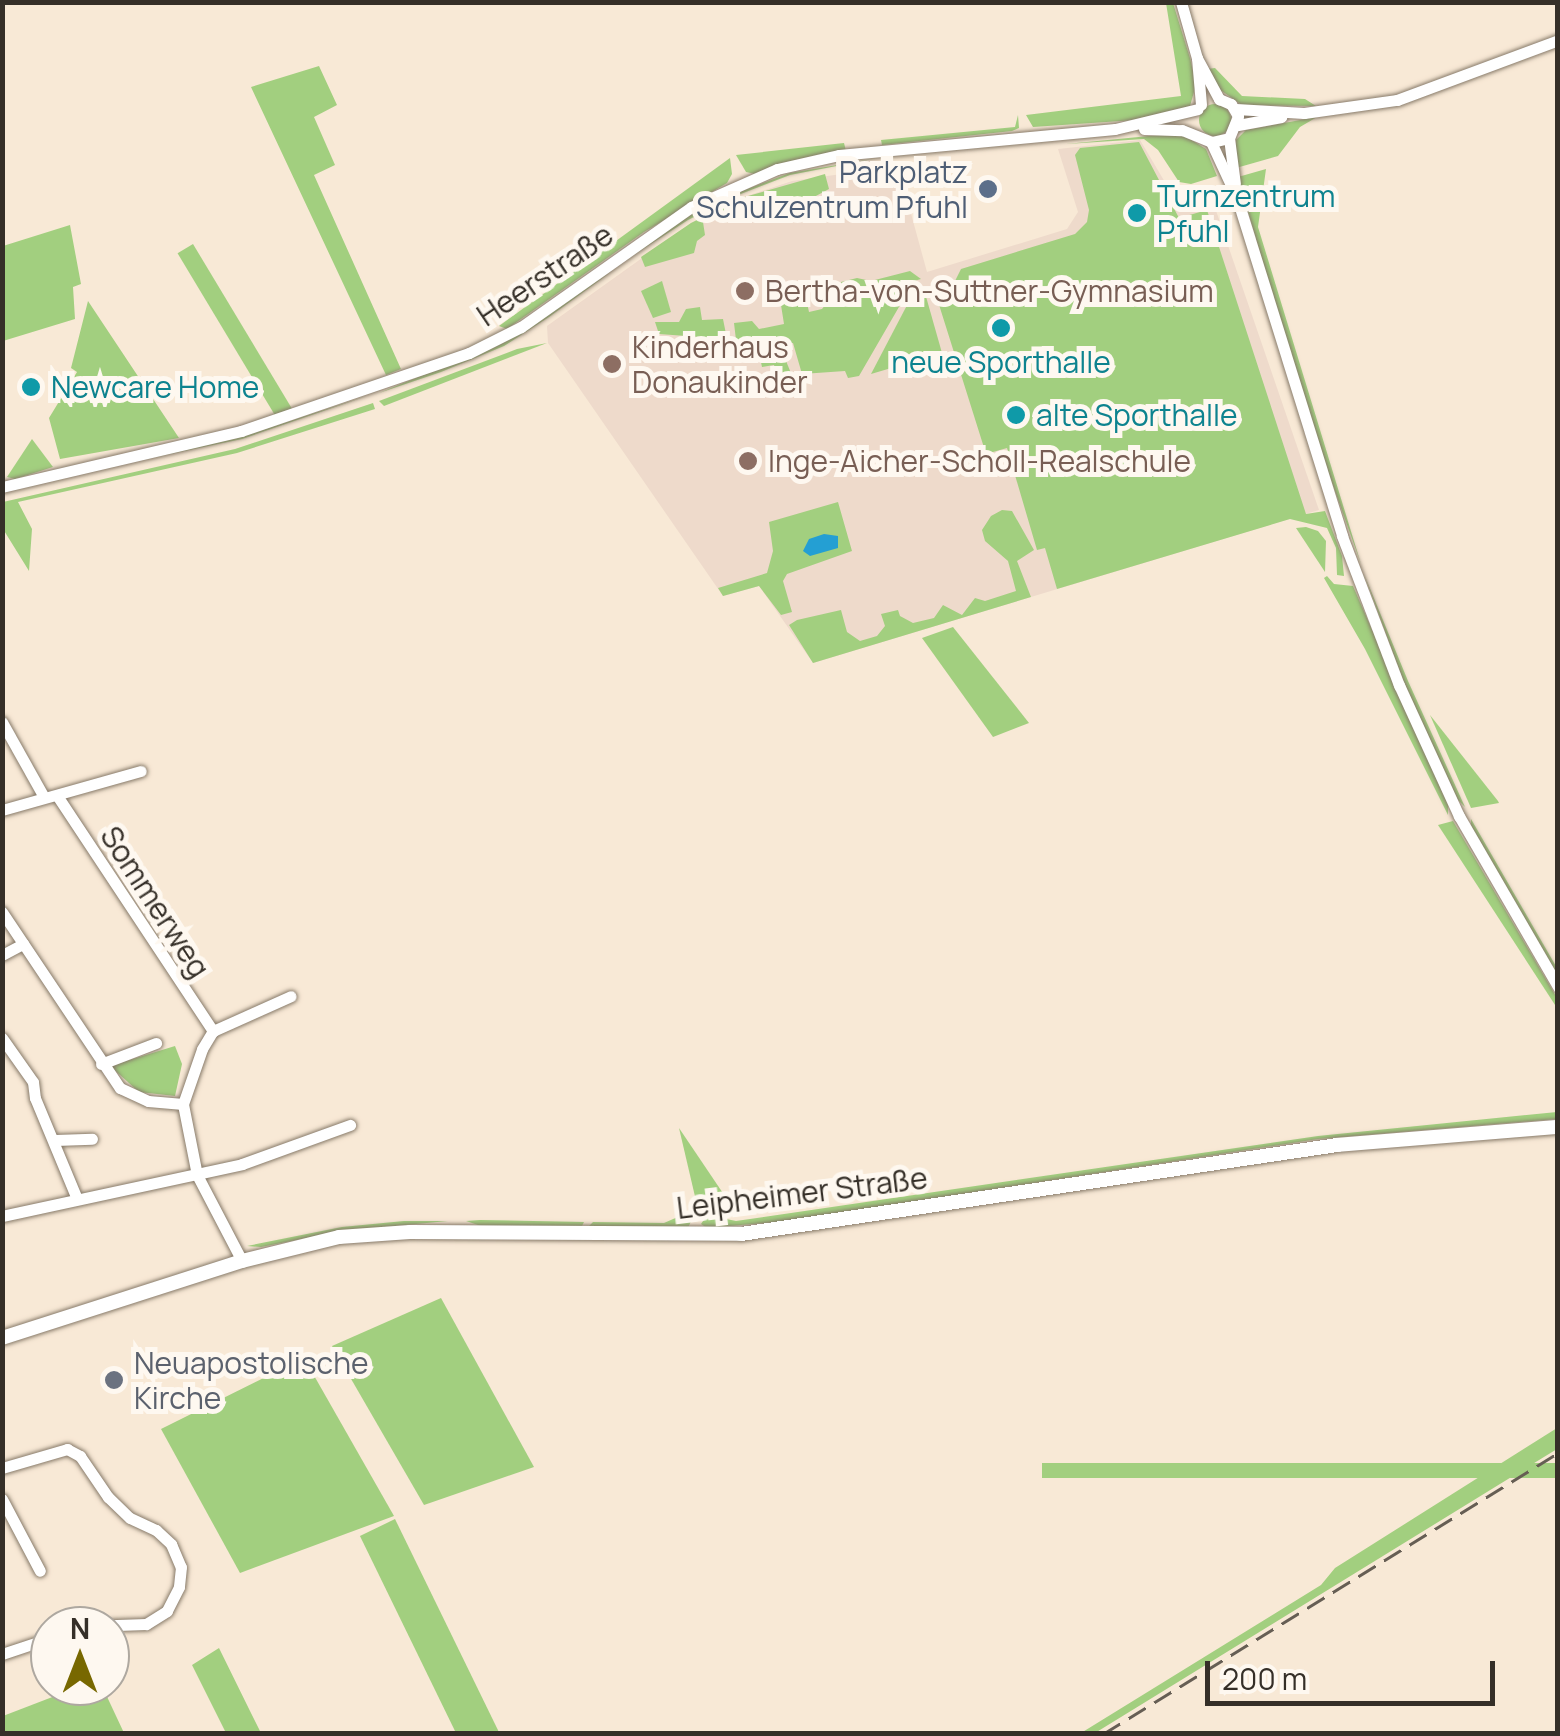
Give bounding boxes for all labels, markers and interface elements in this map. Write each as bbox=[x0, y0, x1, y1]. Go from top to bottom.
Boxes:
place label: Parkplatz Schulzentrum Pfuhl bbox=[696, 154, 968, 224]
marker: Parkplatz Schulzentrum Pfuhl bbox=[977, 178, 999, 200]
place label: Turnzentrum Pfuhl bbox=[1157, 178, 1336, 248]
marker: Turnzentrum Pfuhl bbox=[1126, 202, 1148, 224]
street label: Heerstraße bbox=[470, 216, 620, 334]
place label: Bertha-von-Suttner-Gymnasium bbox=[765, 273, 1214, 309]
marker: Bertha-von-Suttner-Gymnasium bbox=[734, 280, 756, 302]
marker: neue Sporthalle bbox=[990, 317, 1012, 339]
place label: Kinderhaus Donaukinder bbox=[632, 329, 808, 400]
place label: neue Sporthalle bbox=[891, 344, 1111, 380]
marker: Kinderhaus Donaukinder bbox=[601, 353, 623, 375]
place label: Newcare Home bbox=[51, 369, 259, 405]
marker: Newcare Home bbox=[20, 376, 42, 398]
place label: alte Sporthalle bbox=[1036, 397, 1237, 433]
marker: alte Sporthalle bbox=[1005, 404, 1027, 426]
place label: Inge-Aicher-Scholl-Realschule bbox=[768, 443, 1191, 479]
marker: Inge-Aicher-Scholl-Realschule bbox=[737, 450, 759, 472]
street label: Sommerweg bbox=[93, 820, 217, 984]
street label: Leipheimer Straße bbox=[674, 1160, 930, 1226]
place label: Neuapostolische Kirche bbox=[134, 1345, 369, 1416]
marker: Neuapostolische Kirche bbox=[103, 1369, 125, 1391]
north arrow bbox=[30, 1606, 130, 1706]
text: N bbox=[70, 1609, 90, 1647]
scale bar bbox=[1210, 1641, 1500, 1703]
text: 200 m bbox=[1222, 1658, 1307, 1699]

